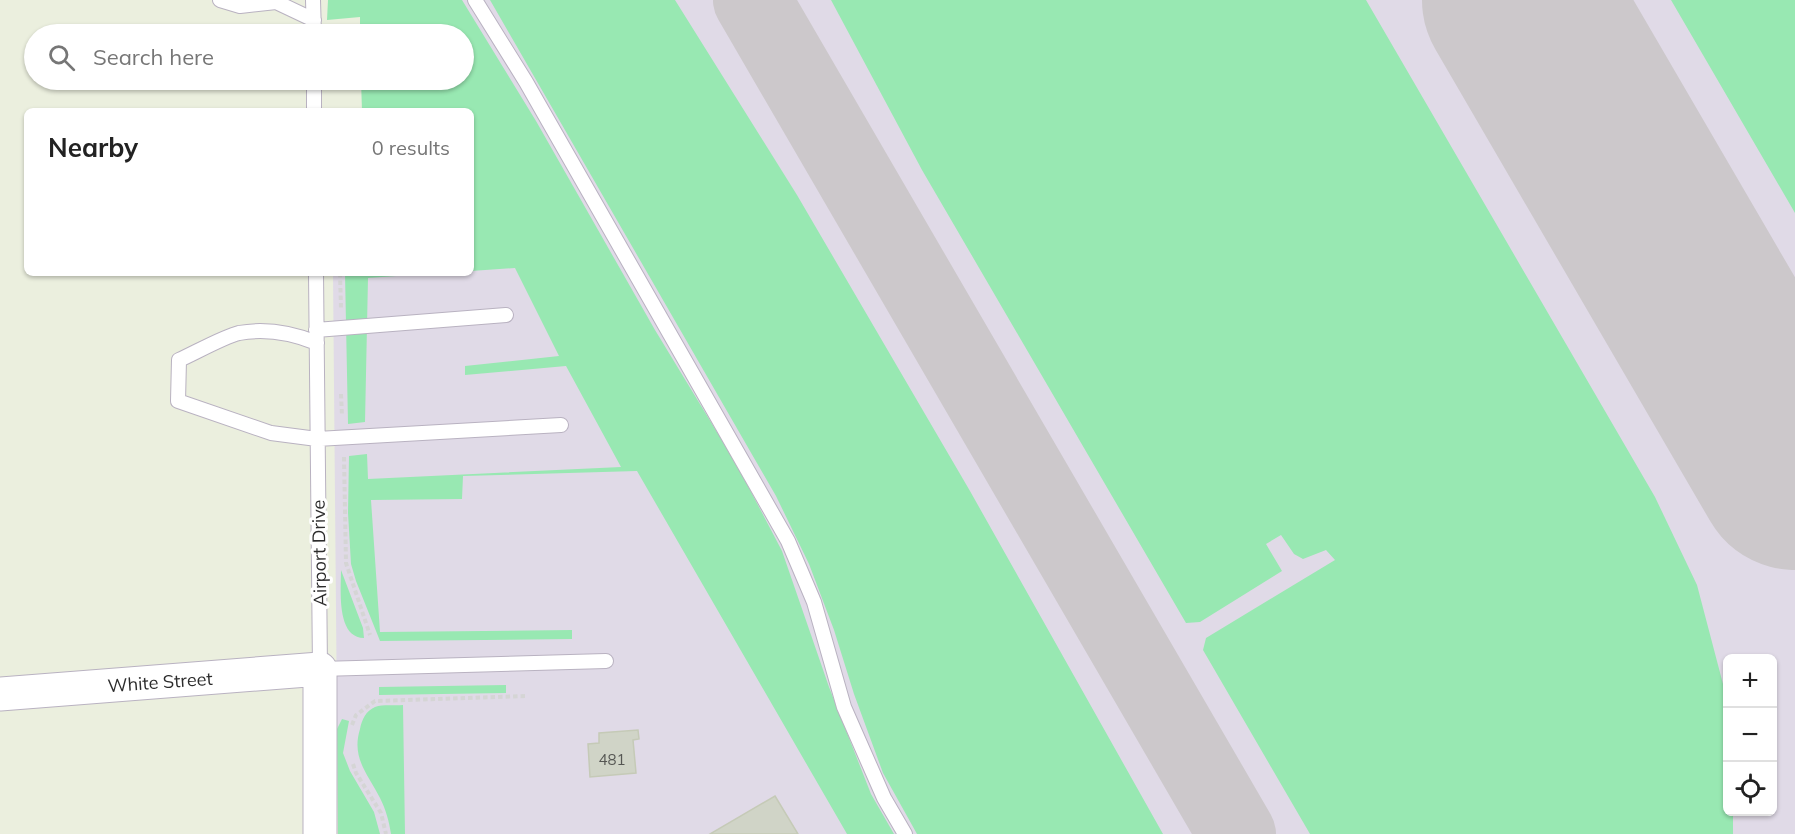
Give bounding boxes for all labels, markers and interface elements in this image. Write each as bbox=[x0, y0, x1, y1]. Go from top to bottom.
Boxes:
search box bbox=[24, 24, 474, 90]
icon: search bbox=[45, 41, 78, 74]
text: Search here bbox=[93, 43, 214, 71]
text: Nearby bbox=[48, 131, 138, 164]
text: 0 results bbox=[372, 135, 450, 160]
street label: Airport Drive bbox=[307, 499, 331, 607]
map controls bbox=[1723, 654, 1777, 816]
button: + bbox=[1723, 654, 1777, 708]
street label: White Street bbox=[107, 667, 213, 697]
button: − bbox=[1723, 708, 1777, 762]
house number: 481 bbox=[598, 750, 626, 769]
button: locate bbox=[1723, 762, 1777, 816]

